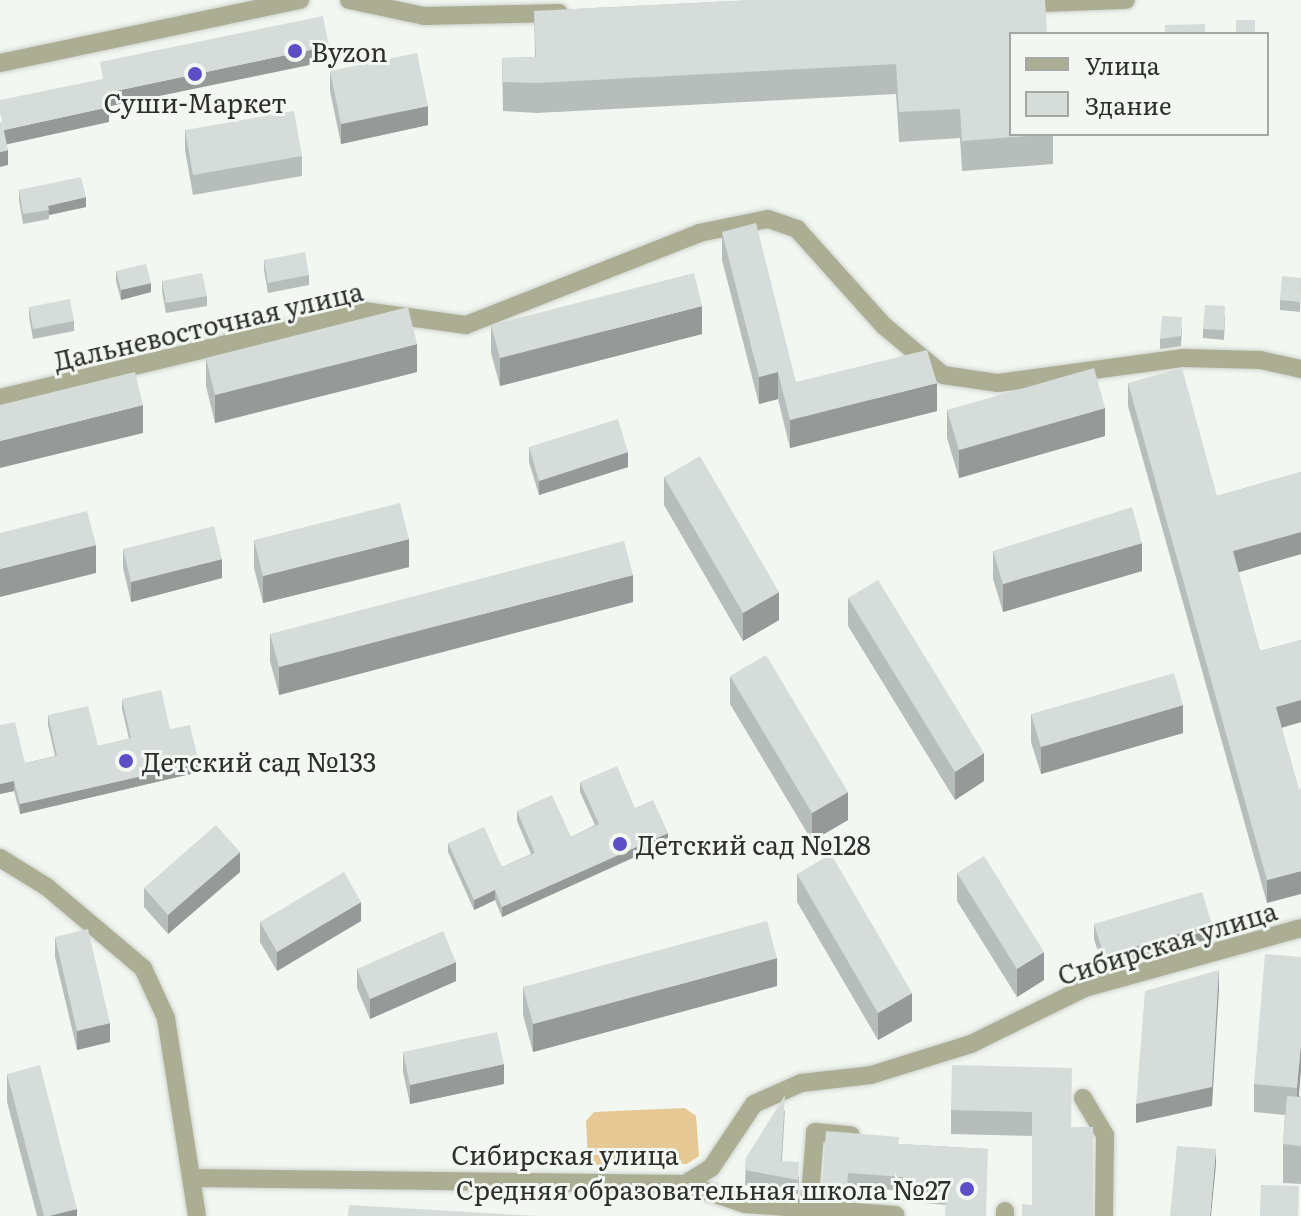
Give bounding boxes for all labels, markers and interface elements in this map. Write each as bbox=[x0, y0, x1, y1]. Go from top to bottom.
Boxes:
legend bbox=[1009, 32, 1269, 136]
place label: Byzon bbox=[311, 35, 387, 67]
marker: Byzon bbox=[286, 42, 304, 60]
text: Улица bbox=[1085, 47, 1160, 82]
marker: Суши-Маркет bbox=[186, 65, 204, 83]
place label: Суши-Маркет bbox=[103, 86, 287, 118]
text: Здание bbox=[1085, 87, 1171, 122]
street label: Дальневосточная улица bbox=[50, 274, 366, 376]
place label: Детский сад №133 bbox=[142, 745, 377, 777]
marker: Детский сад №133 bbox=[117, 752, 135, 770]
place label: Детский сад №128 bbox=[636, 828, 871, 860]
marker: Детский сад №128 bbox=[611, 835, 629, 853]
street label: Сибирская улица bbox=[1054, 894, 1280, 990]
street label: Сибирская улица bbox=[451, 1138, 679, 1170]
place label: Средняя образовательная школа №27 bbox=[456, 1173, 951, 1205]
marker: Средняя образовательная школа №27 bbox=[958, 1180, 976, 1198]

